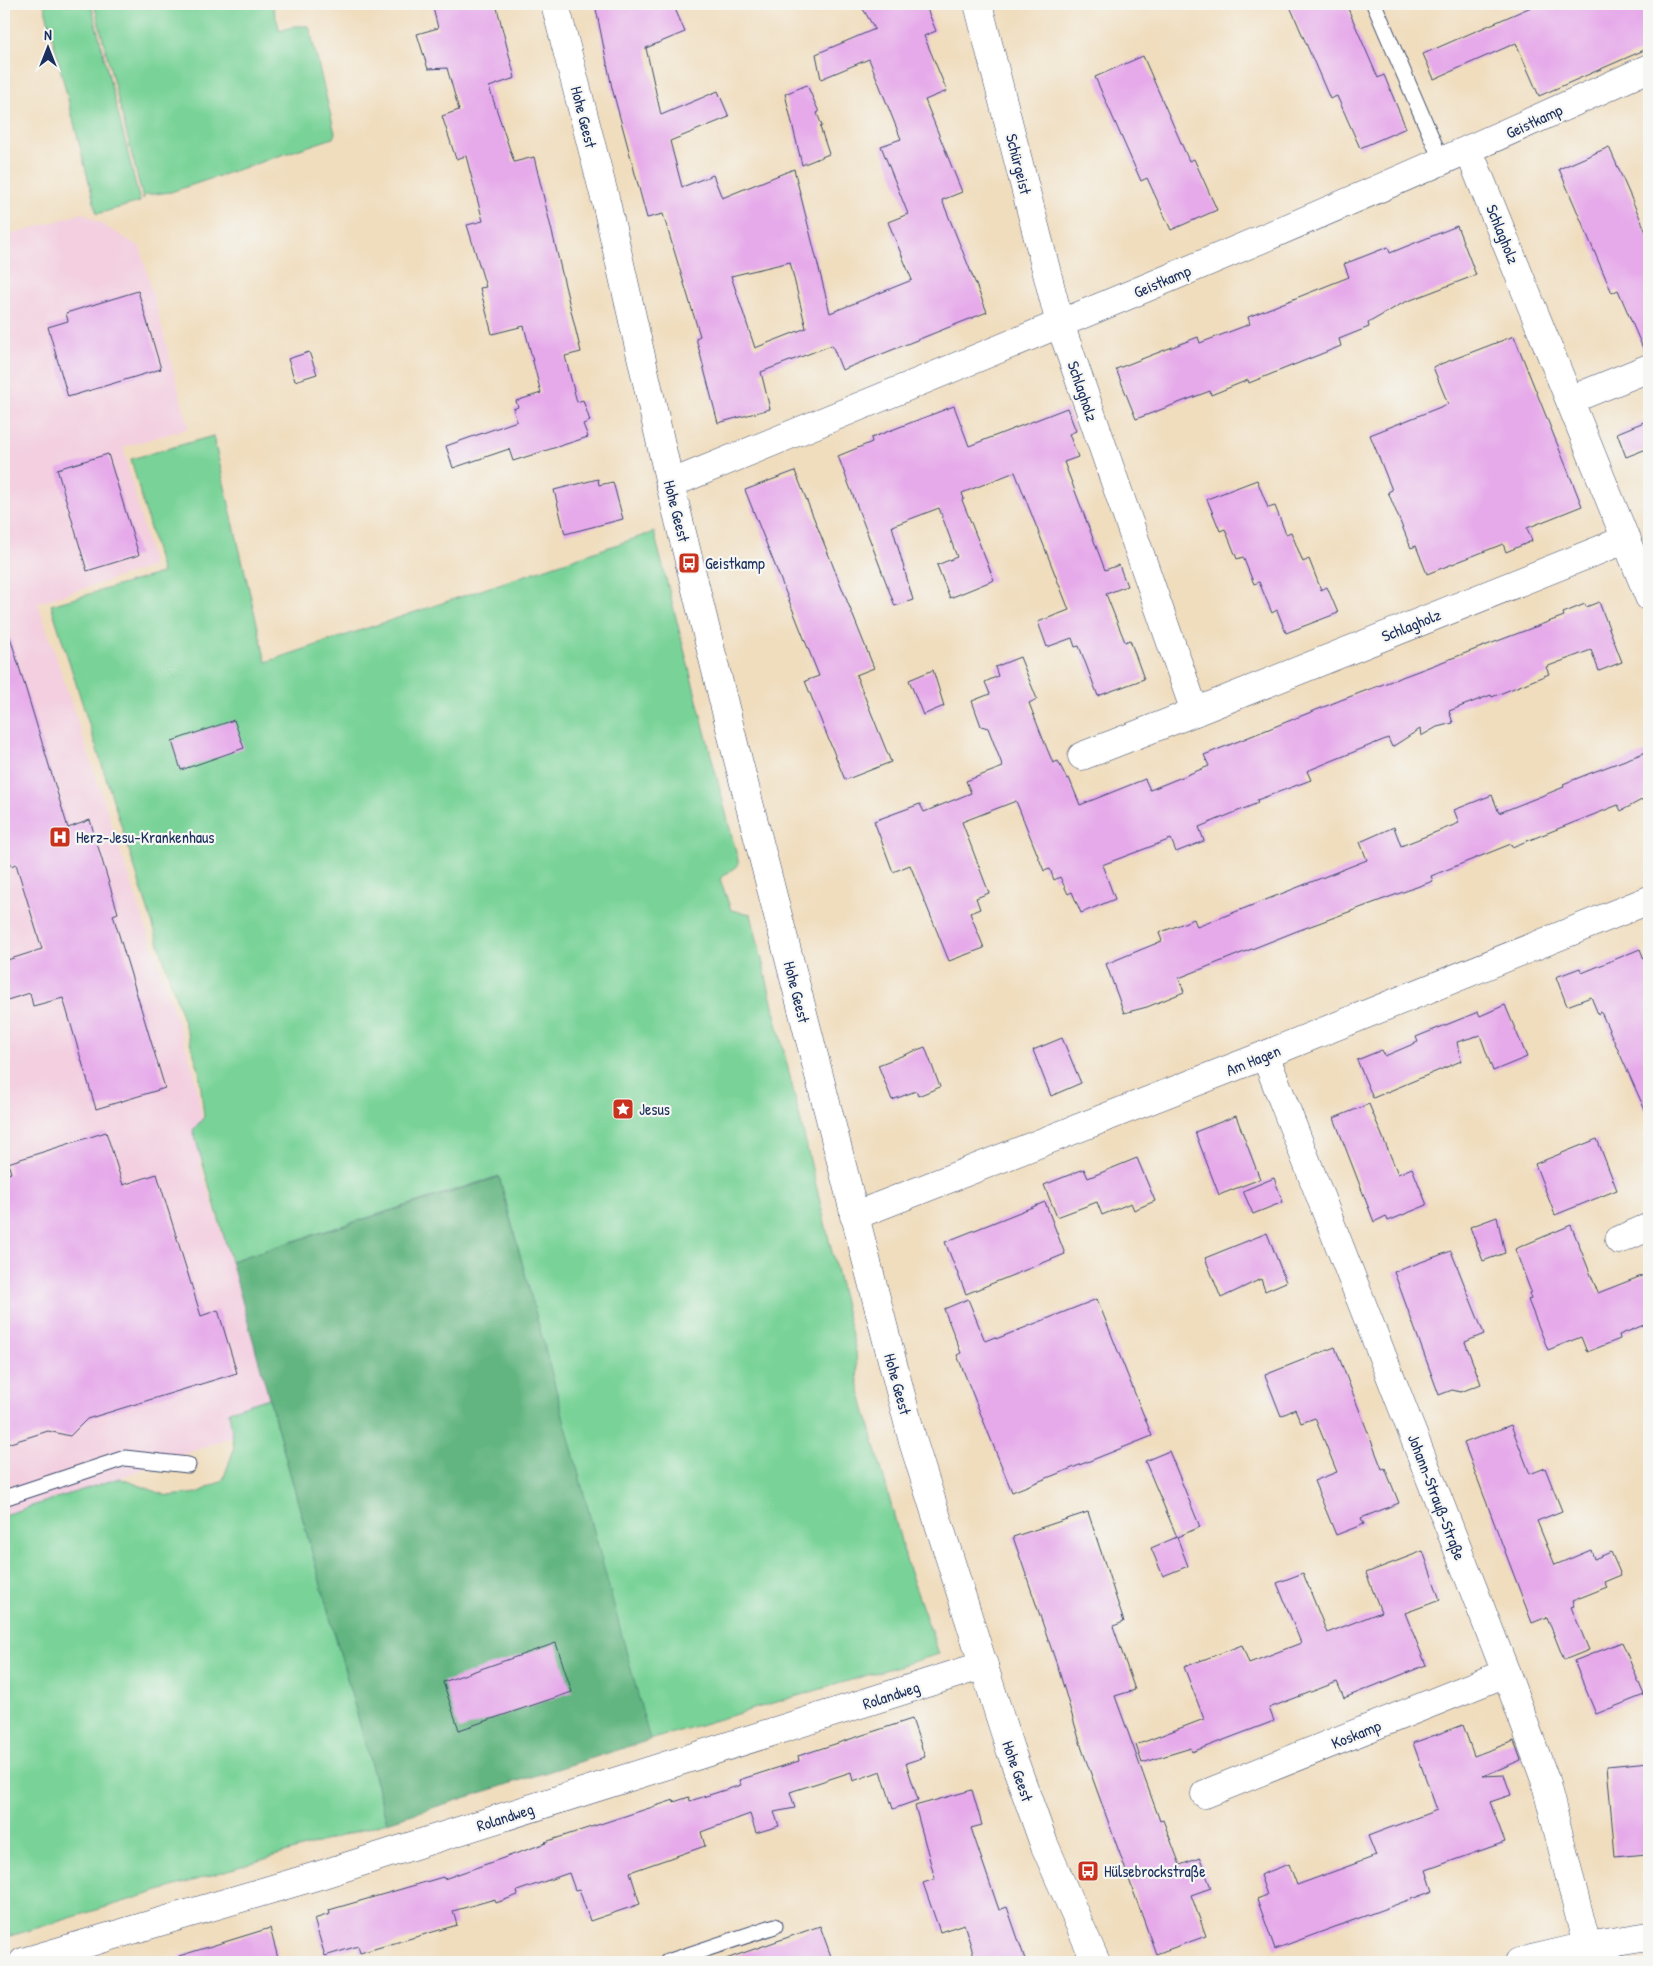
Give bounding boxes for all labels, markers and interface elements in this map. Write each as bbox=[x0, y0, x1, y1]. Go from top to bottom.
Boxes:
north arrow bbox=[22, 22, 72, 72]
text: N bbox=[44, 25, 52, 44]
street label: Hohe Geest bbox=[566, 84, 602, 151]
street label: Geistkamp bbox=[1502, 98, 1566, 144]
street label: Schürgeist bbox=[1001, 131, 1037, 197]
street label: Schlagholz bbox=[1481, 201, 1525, 267]
street label: Geistkamp bbox=[1130, 259, 1194, 303]
street label: Schlagholz bbox=[1062, 358, 1104, 424]
street label: Hohe Geest bbox=[659, 478, 695, 545]
bus stop icon: Geistkamp bbox=[677, 551, 701, 575]
place label: Geistkamp bbox=[705, 552, 765, 574]
street label: Schlagholz bbox=[1378, 603, 1444, 647]
hospital icon: Herz-Jesu-Krankenhaus bbox=[48, 825, 72, 849]
place label: Herz-Jesu-Krankenhaus bbox=[76, 826, 214, 848]
street label: Hohe Geest bbox=[779, 959, 815, 1026]
street label: Am Hagen bbox=[1223, 1039, 1283, 1081]
place icon: Jesus bbox=[611, 1097, 635, 1121]
place label: Jesus bbox=[639, 1098, 670, 1120]
street label: Hohe Geest bbox=[879, 1351, 917, 1418]
street label: Johann-Strauß-Straße bbox=[1403, 1431, 1471, 1564]
street label: Rolandweg bbox=[860, 1675, 922, 1715]
street label: Koskamp bbox=[1328, 1714, 1384, 1754]
street label: Hohe Geest bbox=[997, 1738, 1039, 1805]
street label: Rolandweg bbox=[474, 1797, 536, 1837]
bus stop icon: Hülsebrockstraße bbox=[1076, 1859, 1100, 1883]
place label: Hülsebrockstraße bbox=[1104, 1860, 1206, 1882]

